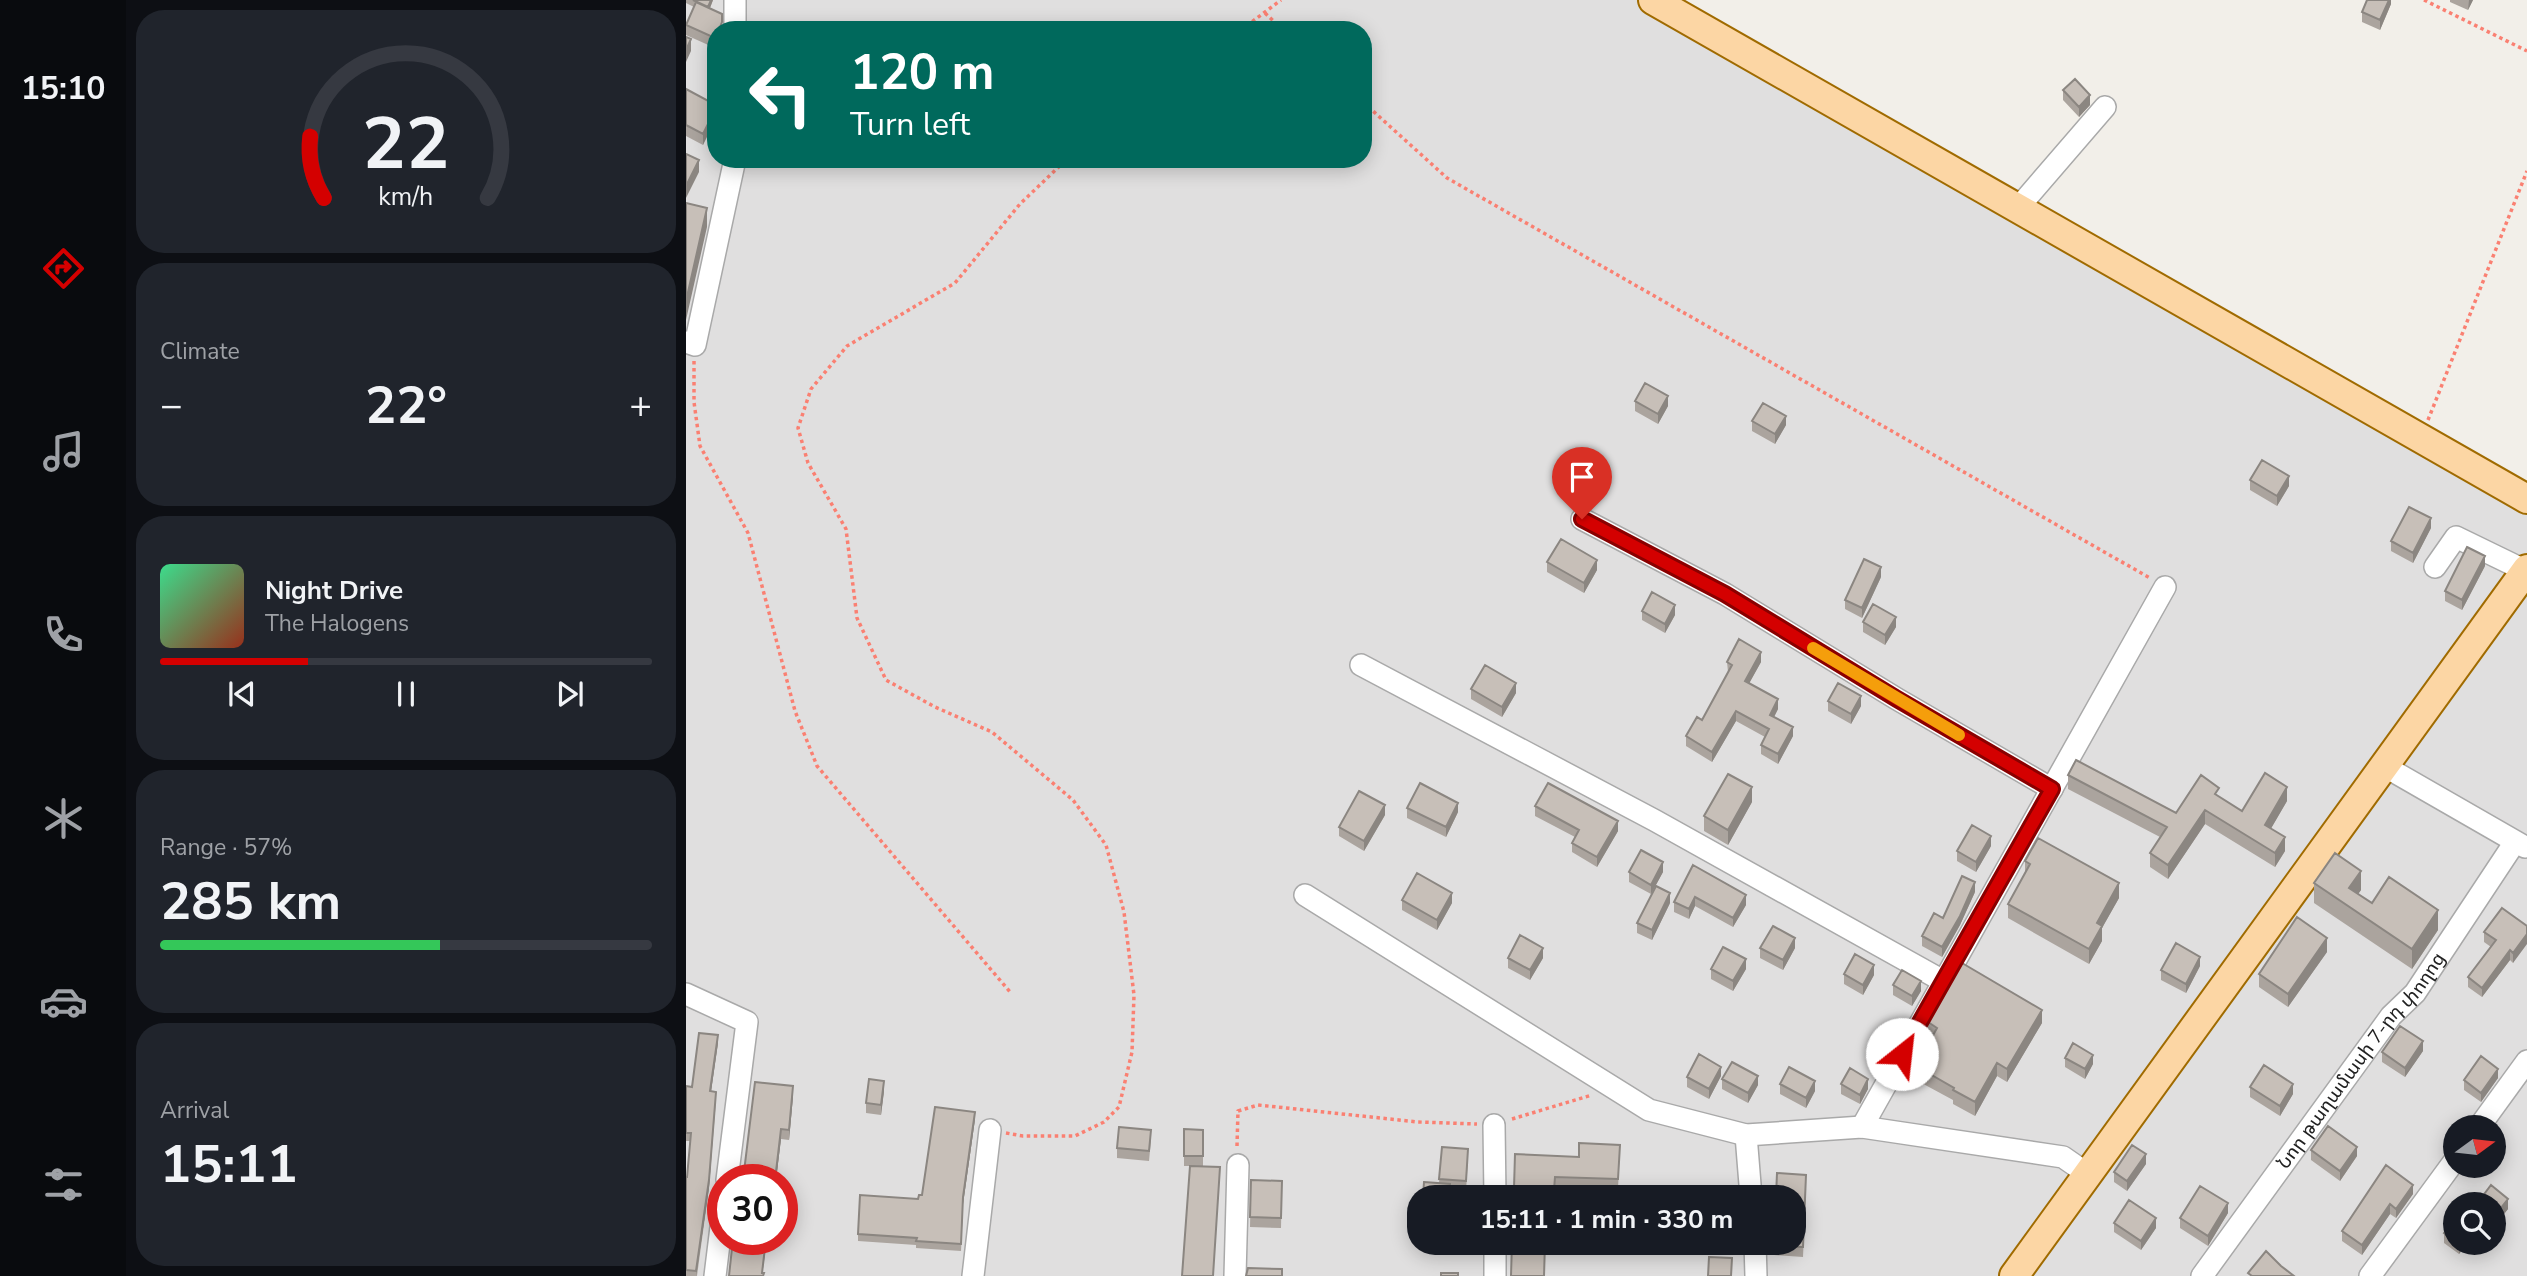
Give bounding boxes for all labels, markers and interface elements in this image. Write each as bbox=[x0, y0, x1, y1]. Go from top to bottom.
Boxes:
text: 120 m bbox=[850, 39, 994, 106]
icon: left bbox=[735, 49, 826, 140]
text: 15:10 bbox=[21, 67, 105, 110]
text: 22 bbox=[362, 94, 450, 194]
text: Turn left bbox=[850, 103, 970, 146]
text: km/h bbox=[378, 179, 434, 213]
icon: directions bbox=[39, 244, 88, 293]
text: Climate bbox=[160, 336, 240, 367]
text: 22° bbox=[365, 370, 447, 441]
text: − bbox=[160, 380, 183, 431]
text: + bbox=[629, 380, 652, 431]
icon: music bbox=[39, 427, 88, 476]
pin bbox=[1552, 447, 1612, 519]
icon: arrive bbox=[1563, 458, 1601, 496]
text: Night Drive bbox=[265, 573, 403, 608]
text: The Halogens bbox=[265, 608, 409, 639]
icon: phone bbox=[39, 610, 88, 659]
icon: previous bbox=[223, 675, 261, 713]
icon: pause bbox=[387, 675, 425, 713]
icon: next bbox=[551, 675, 589, 713]
icon: climate bbox=[39, 794, 88, 843]
text: Range · 57% bbox=[160, 832, 292, 863]
text: 285 km bbox=[160, 866, 341, 937]
street label: Նոր թաղամասի 7-րդ փողոց bbox=[2271, 947, 2451, 1174]
icon: car bbox=[39, 977, 88, 1026]
position arrow bbox=[1865, 1017, 1939, 1091]
text: Arrival bbox=[160, 1095, 229, 1126]
north arrow bbox=[2443, 1115, 2506, 1178]
map controls bbox=[2443, 1115, 2506, 1255]
text: 15:11 bbox=[160, 1129, 298, 1200]
icon: filters bbox=[39, 1160, 88, 1209]
speed limit sign: 30 bbox=[707, 1164, 798, 1255]
button: search bbox=[2443, 1192, 2506, 1255]
text: 15:11 · 1 min · 330 m bbox=[1480, 1202, 1733, 1237]

